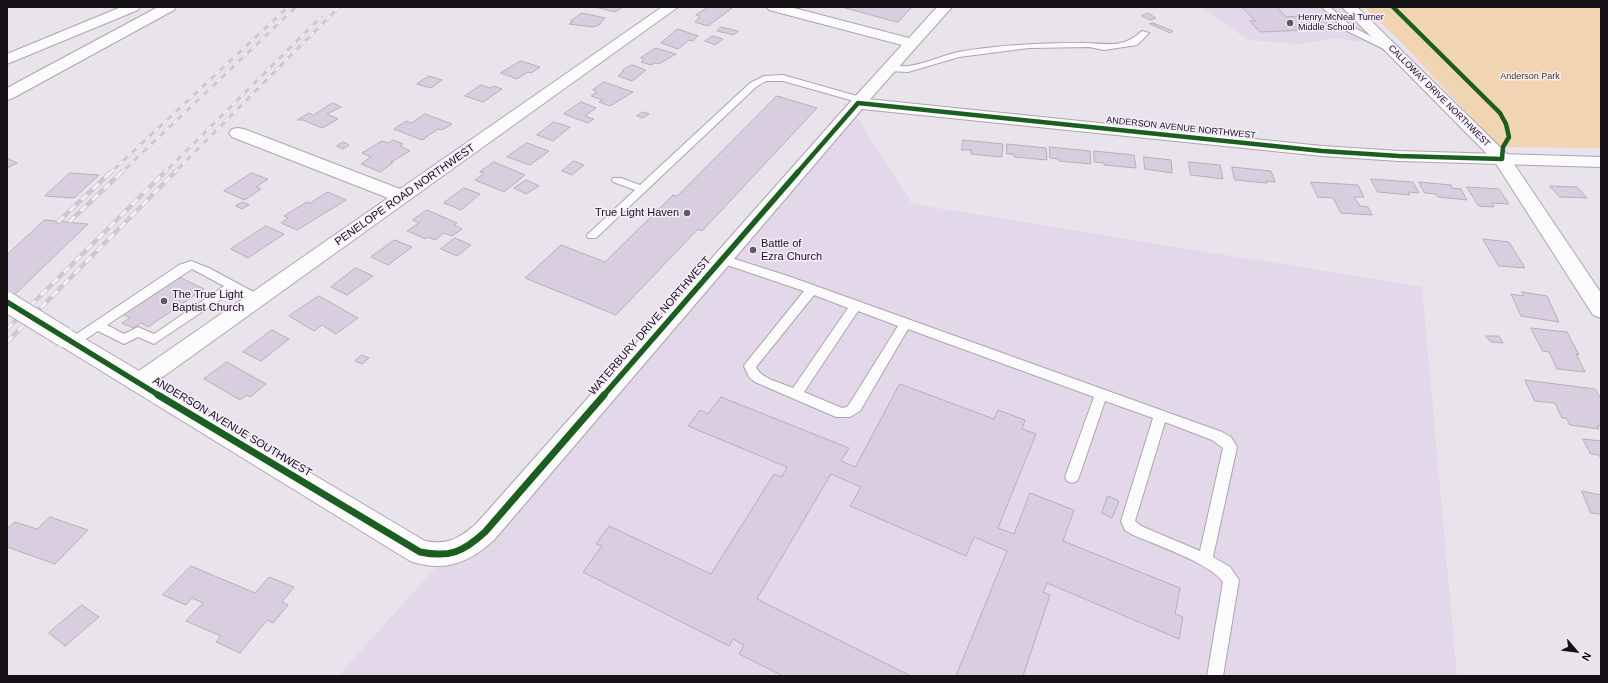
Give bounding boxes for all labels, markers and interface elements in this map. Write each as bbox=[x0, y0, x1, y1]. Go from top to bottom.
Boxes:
place label: Henry McNeal Turner Middle School bbox=[1298, 13, 1384, 34]
marker: Henry McNeal Turner Middle School bbox=[1285, 18, 1295, 28]
street label: CALLOWAY DRIVE NORTHWEST bbox=[1386, 43, 1492, 149]
park label: Anderson Park bbox=[1500, 72, 1560, 82]
street label: ANDERSON AVENUE NORTHWEST bbox=[1106, 115, 1256, 141]
street label: PENELOPE ROAD NORTHWEST bbox=[332, 141, 478, 249]
place label: True Light Haven bbox=[595, 206, 679, 220]
marker: True Light Haven bbox=[682, 208, 692, 218]
place label: Battle of Ezra Church bbox=[761, 237, 822, 263]
marker: Battle of Ezra Church bbox=[748, 245, 758, 255]
street label: WATERBURY DRIVE NORTHWEST bbox=[586, 254, 714, 398]
place label: The True Light Baptist Church bbox=[172, 288, 244, 314]
marker: The True Light Baptist Church bbox=[159, 296, 169, 306]
street label: ANDERSON AVENUE SOUTHWEST bbox=[150, 374, 314, 480]
north arrow bbox=[1556, 631, 1596, 671]
text: N bbox=[1579, 650, 1594, 663]

